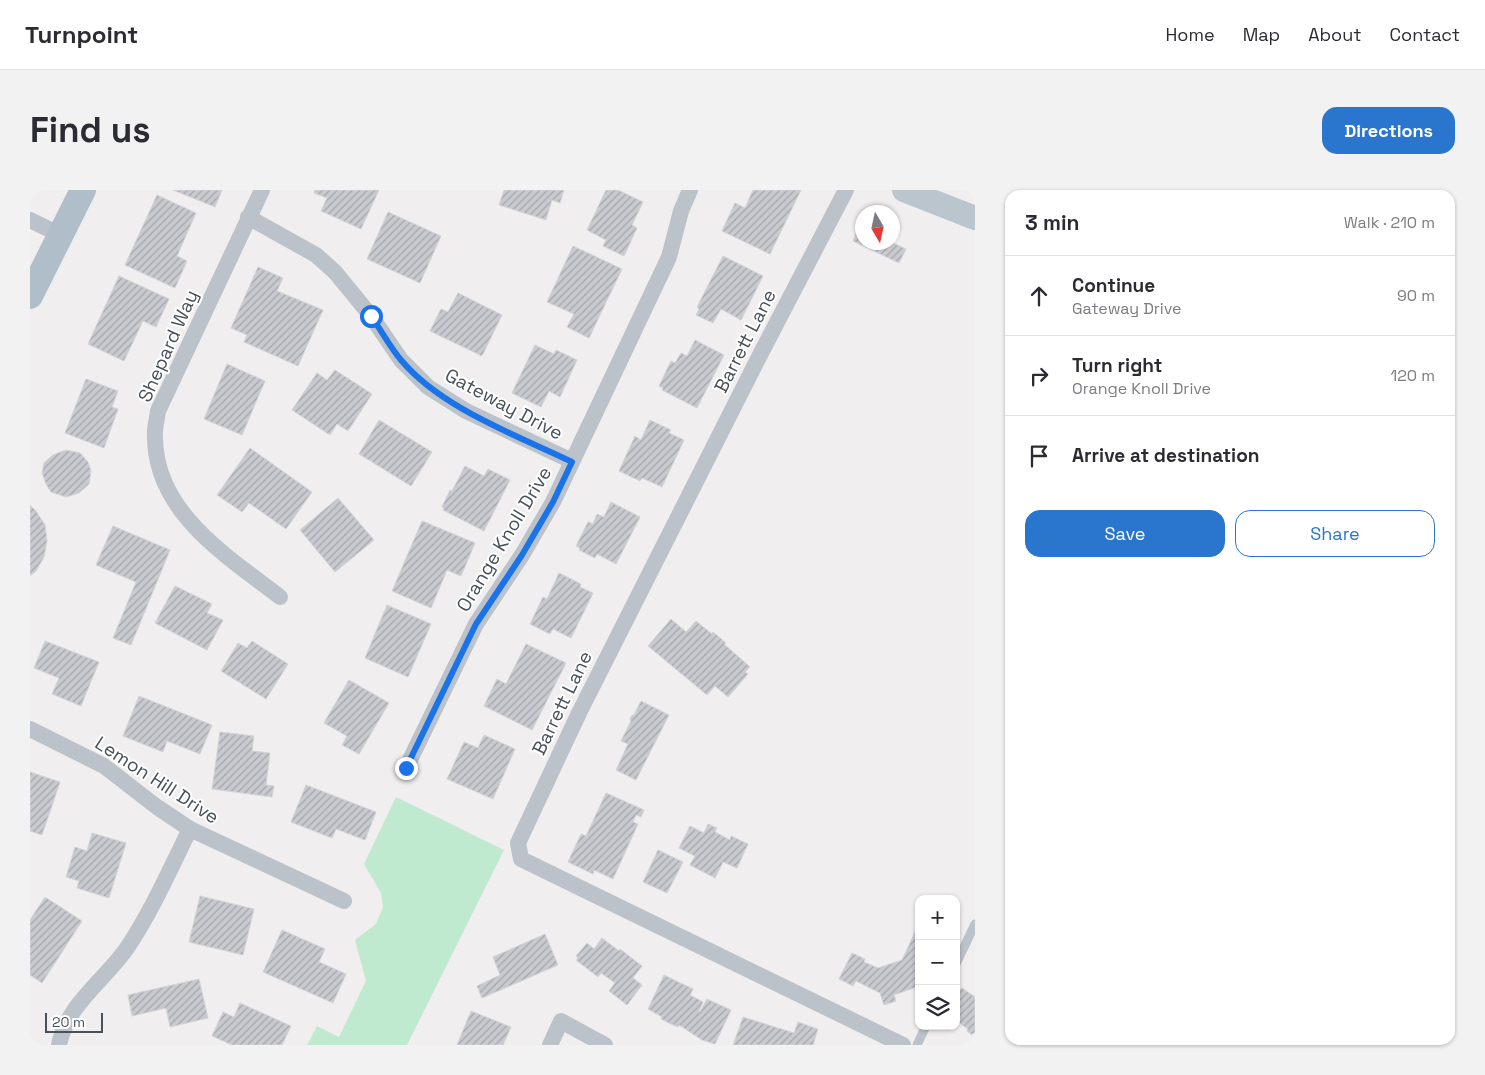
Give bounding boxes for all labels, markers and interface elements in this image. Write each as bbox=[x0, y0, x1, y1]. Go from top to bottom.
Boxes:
text: Turnpoint bbox=[25, 19, 138, 50]
text: Home bbox=[1166, 23, 1215, 46]
text: Map bbox=[1243, 23, 1280, 46]
text: About bbox=[1308, 23, 1362, 46]
text: Contact bbox=[1390, 23, 1460, 46]
button: Directions bbox=[1322, 107, 1455, 154]
text: Find us bbox=[30, 108, 151, 152]
north arrow bbox=[855, 205, 900, 250]
text: 3 min bbox=[1025, 209, 1080, 236]
text: Walk · 210 m bbox=[1344, 212, 1435, 233]
text: Continue bbox=[1072, 273, 1155, 298]
icon: ahead bbox=[1025, 282, 1053, 310]
street label: Barrett Lane bbox=[708, 285, 782, 397]
text: 90 m bbox=[1397, 285, 1435, 306]
street label: Shepard Way bbox=[132, 286, 204, 406]
text: Gateway Drive bbox=[1072, 298, 1182, 319]
route start bbox=[360, 305, 383, 328]
text: Turn right bbox=[1072, 353, 1162, 378]
street label: Gateway Drive bbox=[441, 362, 567, 446]
icon: right bbox=[1025, 362, 1053, 390]
text: 120 m bbox=[1391, 365, 1435, 386]
text: Orange Knoll Drive bbox=[1072, 378, 1211, 399]
icon: arrive bbox=[1025, 442, 1053, 470]
text: Arrive at destination bbox=[1072, 443, 1260, 468]
street label: Orange Knoll Drive bbox=[451, 462, 557, 616]
button: Save bbox=[1025, 510, 1225, 557]
button: Share bbox=[1235, 510, 1435, 557]
street label: Barrett Lane bbox=[526, 647, 598, 759]
street label: Lemon Hill Drive bbox=[90, 731, 224, 829]
route end bbox=[395, 757, 418, 780]
map controls bbox=[915, 895, 960, 1030]
button: + bbox=[915, 895, 960, 940]
button: − bbox=[915, 940, 960, 985]
button: layers bbox=[915, 985, 960, 1030]
scale bar bbox=[45, 1010, 102, 1033]
text: 20 m bbox=[52, 1013, 85, 1031]

